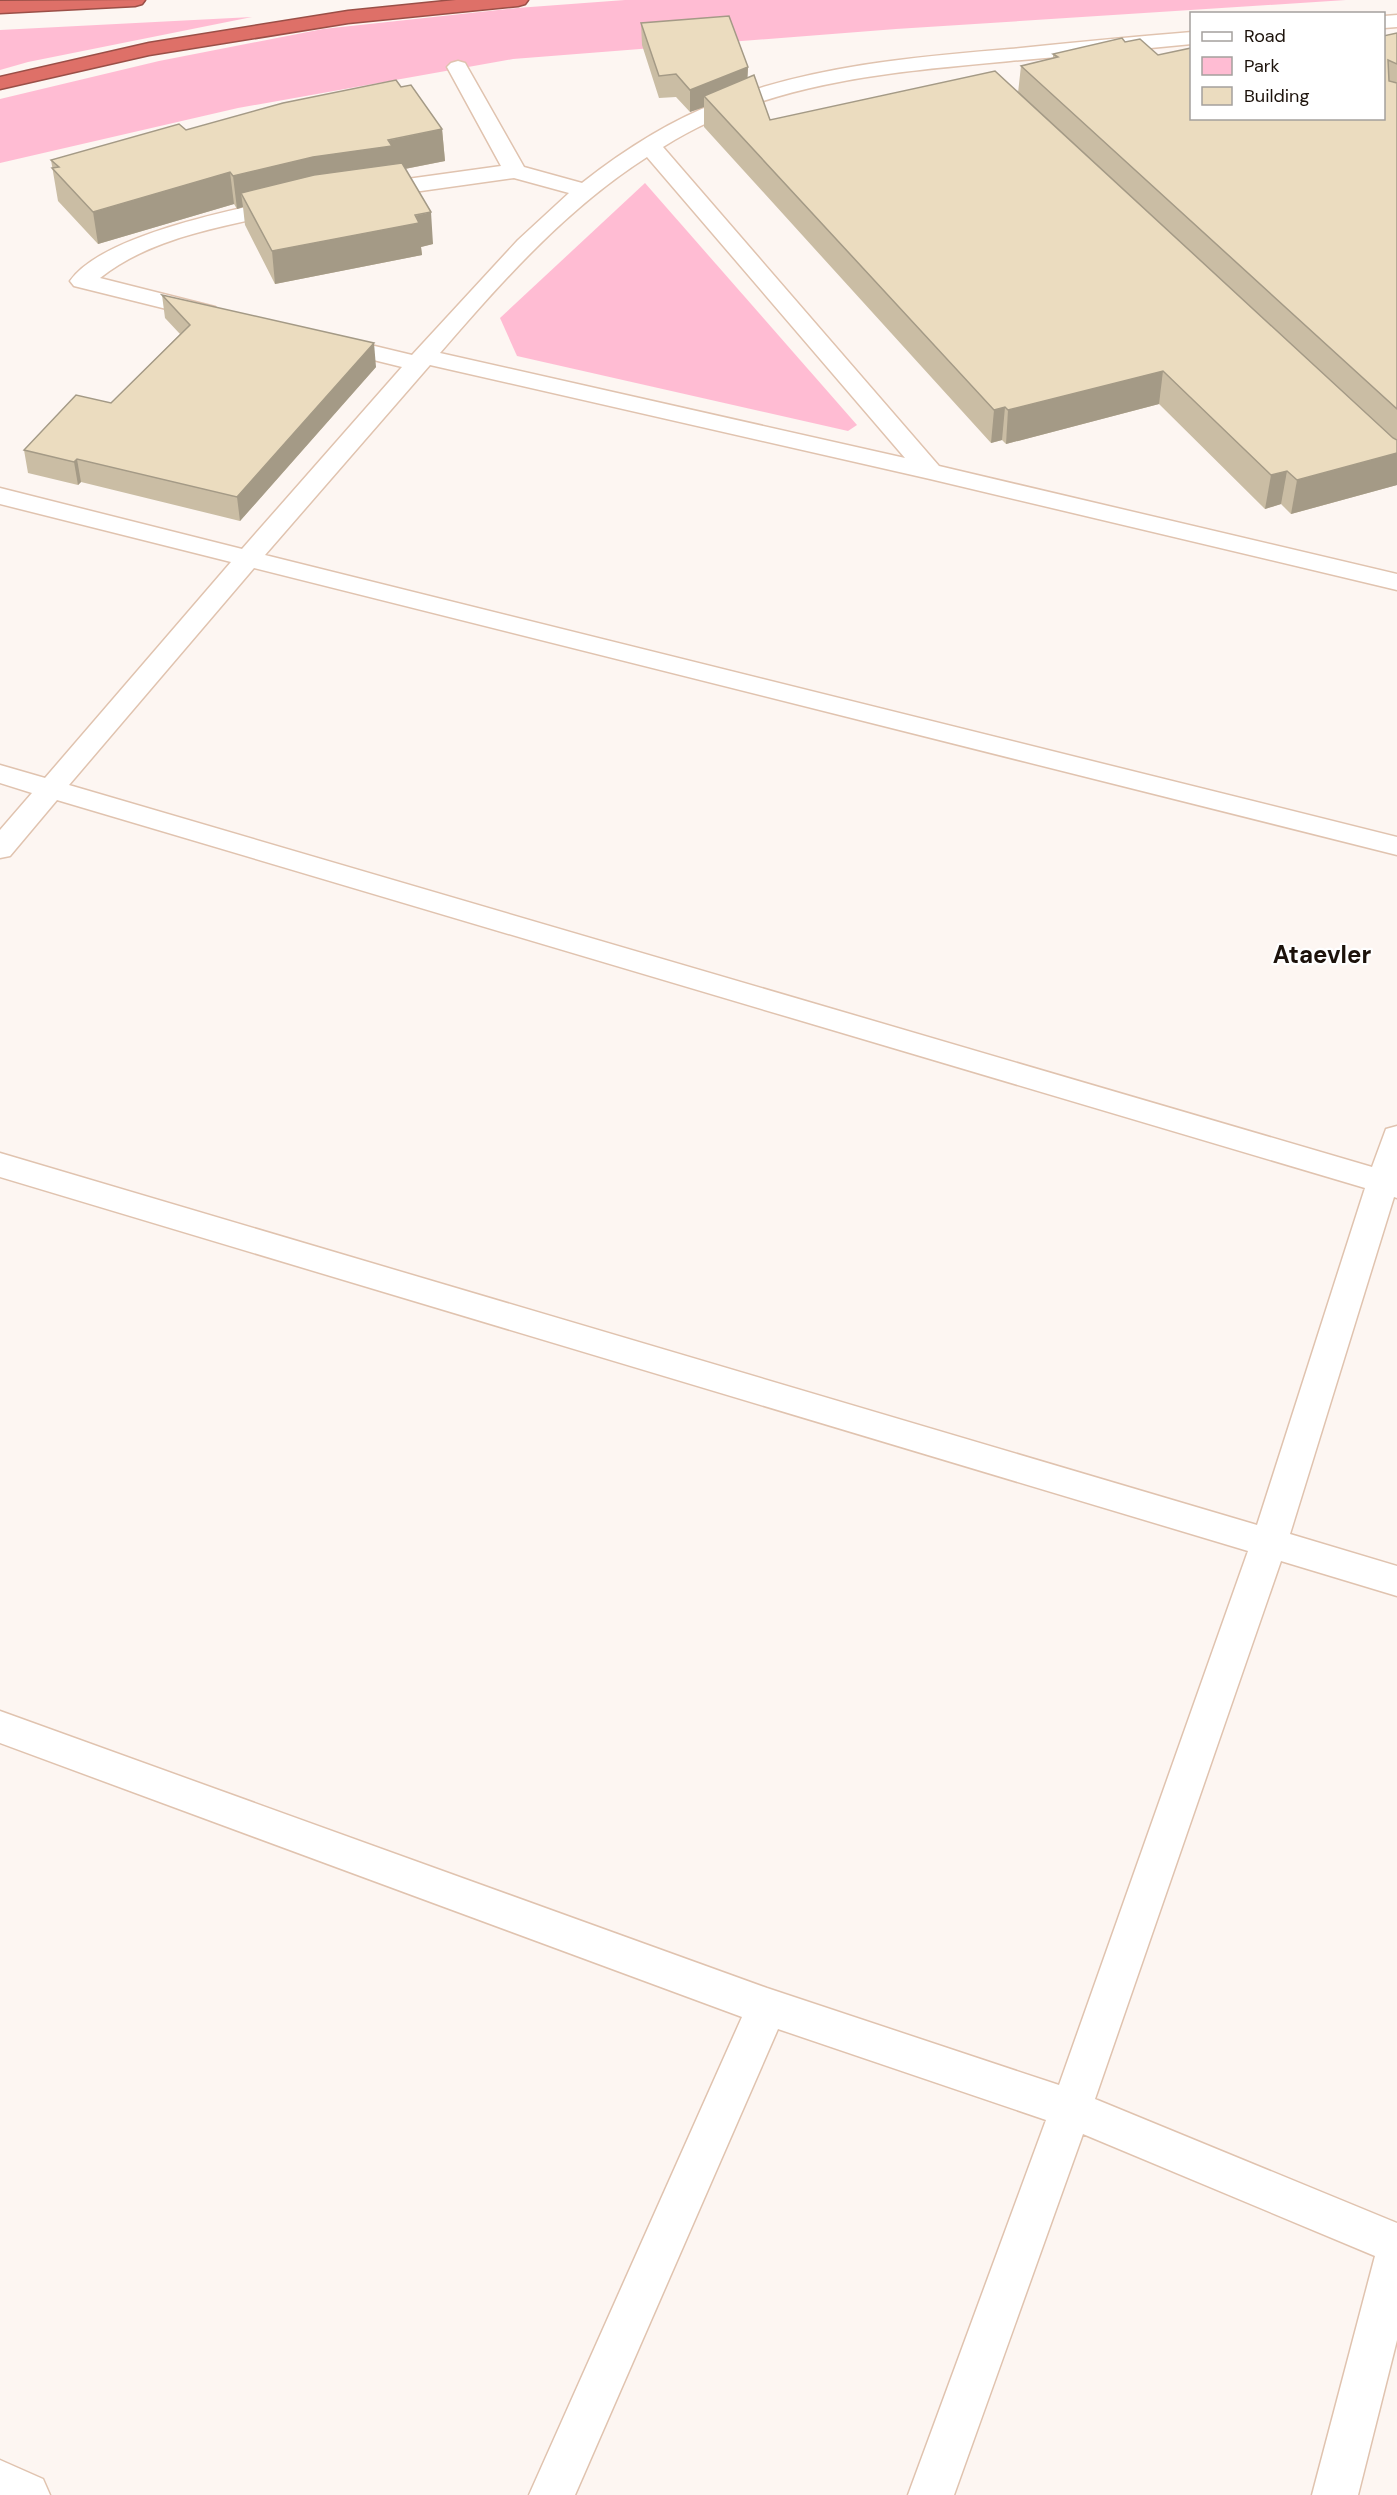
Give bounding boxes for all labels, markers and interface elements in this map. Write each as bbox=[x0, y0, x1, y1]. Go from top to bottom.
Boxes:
legend bbox=[1190, 12, 1385, 120]
text: Road bbox=[1244, 24, 1286, 48]
text: Park bbox=[1244, 54, 1280, 78]
text: Building bbox=[1244, 84, 1309, 108]
district label: Ataevler bbox=[1273, 939, 1371, 970]

